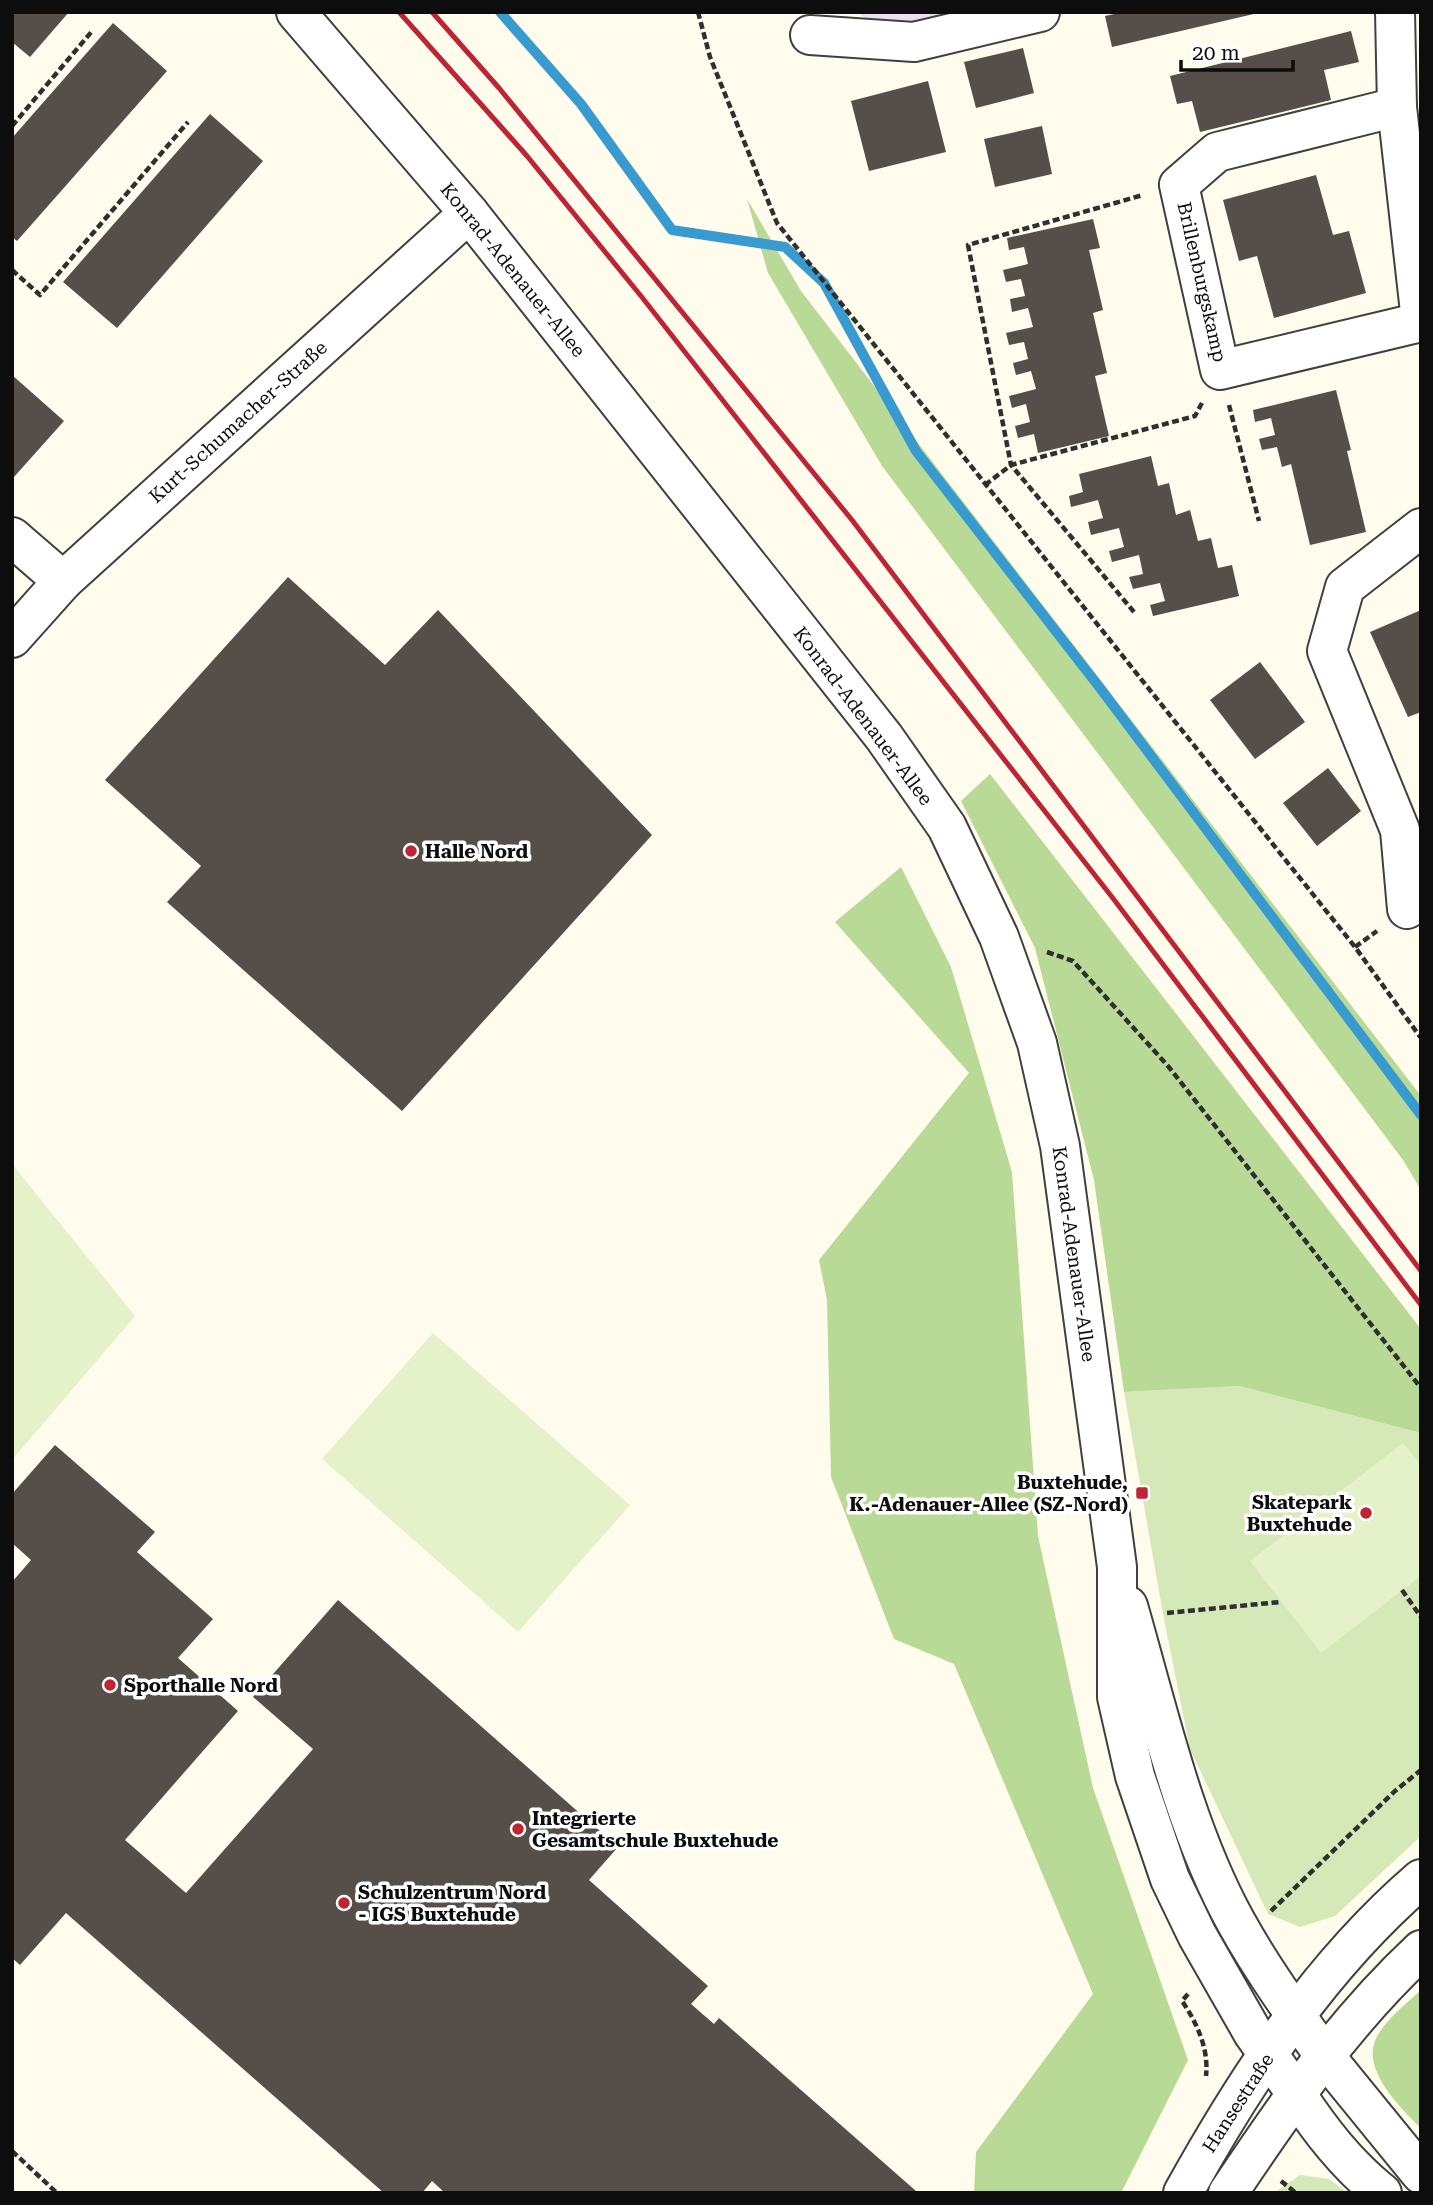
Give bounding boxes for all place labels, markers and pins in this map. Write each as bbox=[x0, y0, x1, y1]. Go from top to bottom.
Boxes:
place label: Halle Nord bbox=[425, 840, 528, 863]
marker: Halle Nord bbox=[403, 843, 419, 859]
place label: Buxtehude, K.-Adenauer-Allee (SZ-Nord) bbox=[849, 1471, 1128, 1516]
marker: Buxtehude, K.-Adenauer-Allee (SZ-Nord) bbox=[1134, 1485, 1150, 1501]
place label: Skatepark Buxtehude bbox=[1247, 1491, 1352, 1536]
marker: Skatepark Buxtehude bbox=[1358, 1505, 1374, 1521]
place label: Sporthalle Nord bbox=[124, 1674, 278, 1697]
marker: Sporthalle Nord bbox=[102, 1677, 118, 1693]
place label: Integrierte Gesamtschule Buxtehude bbox=[532, 1807, 778, 1852]
marker: Integrierte Gesamtschule Buxtehude bbox=[510, 1821, 526, 1837]
place label: Schulzentrum Nord - IGS Buxtehude bbox=[358, 1881, 547, 1926]
marker: Schulzentrum Nord - IGS Buxtehude bbox=[336, 1895, 352, 1911]

